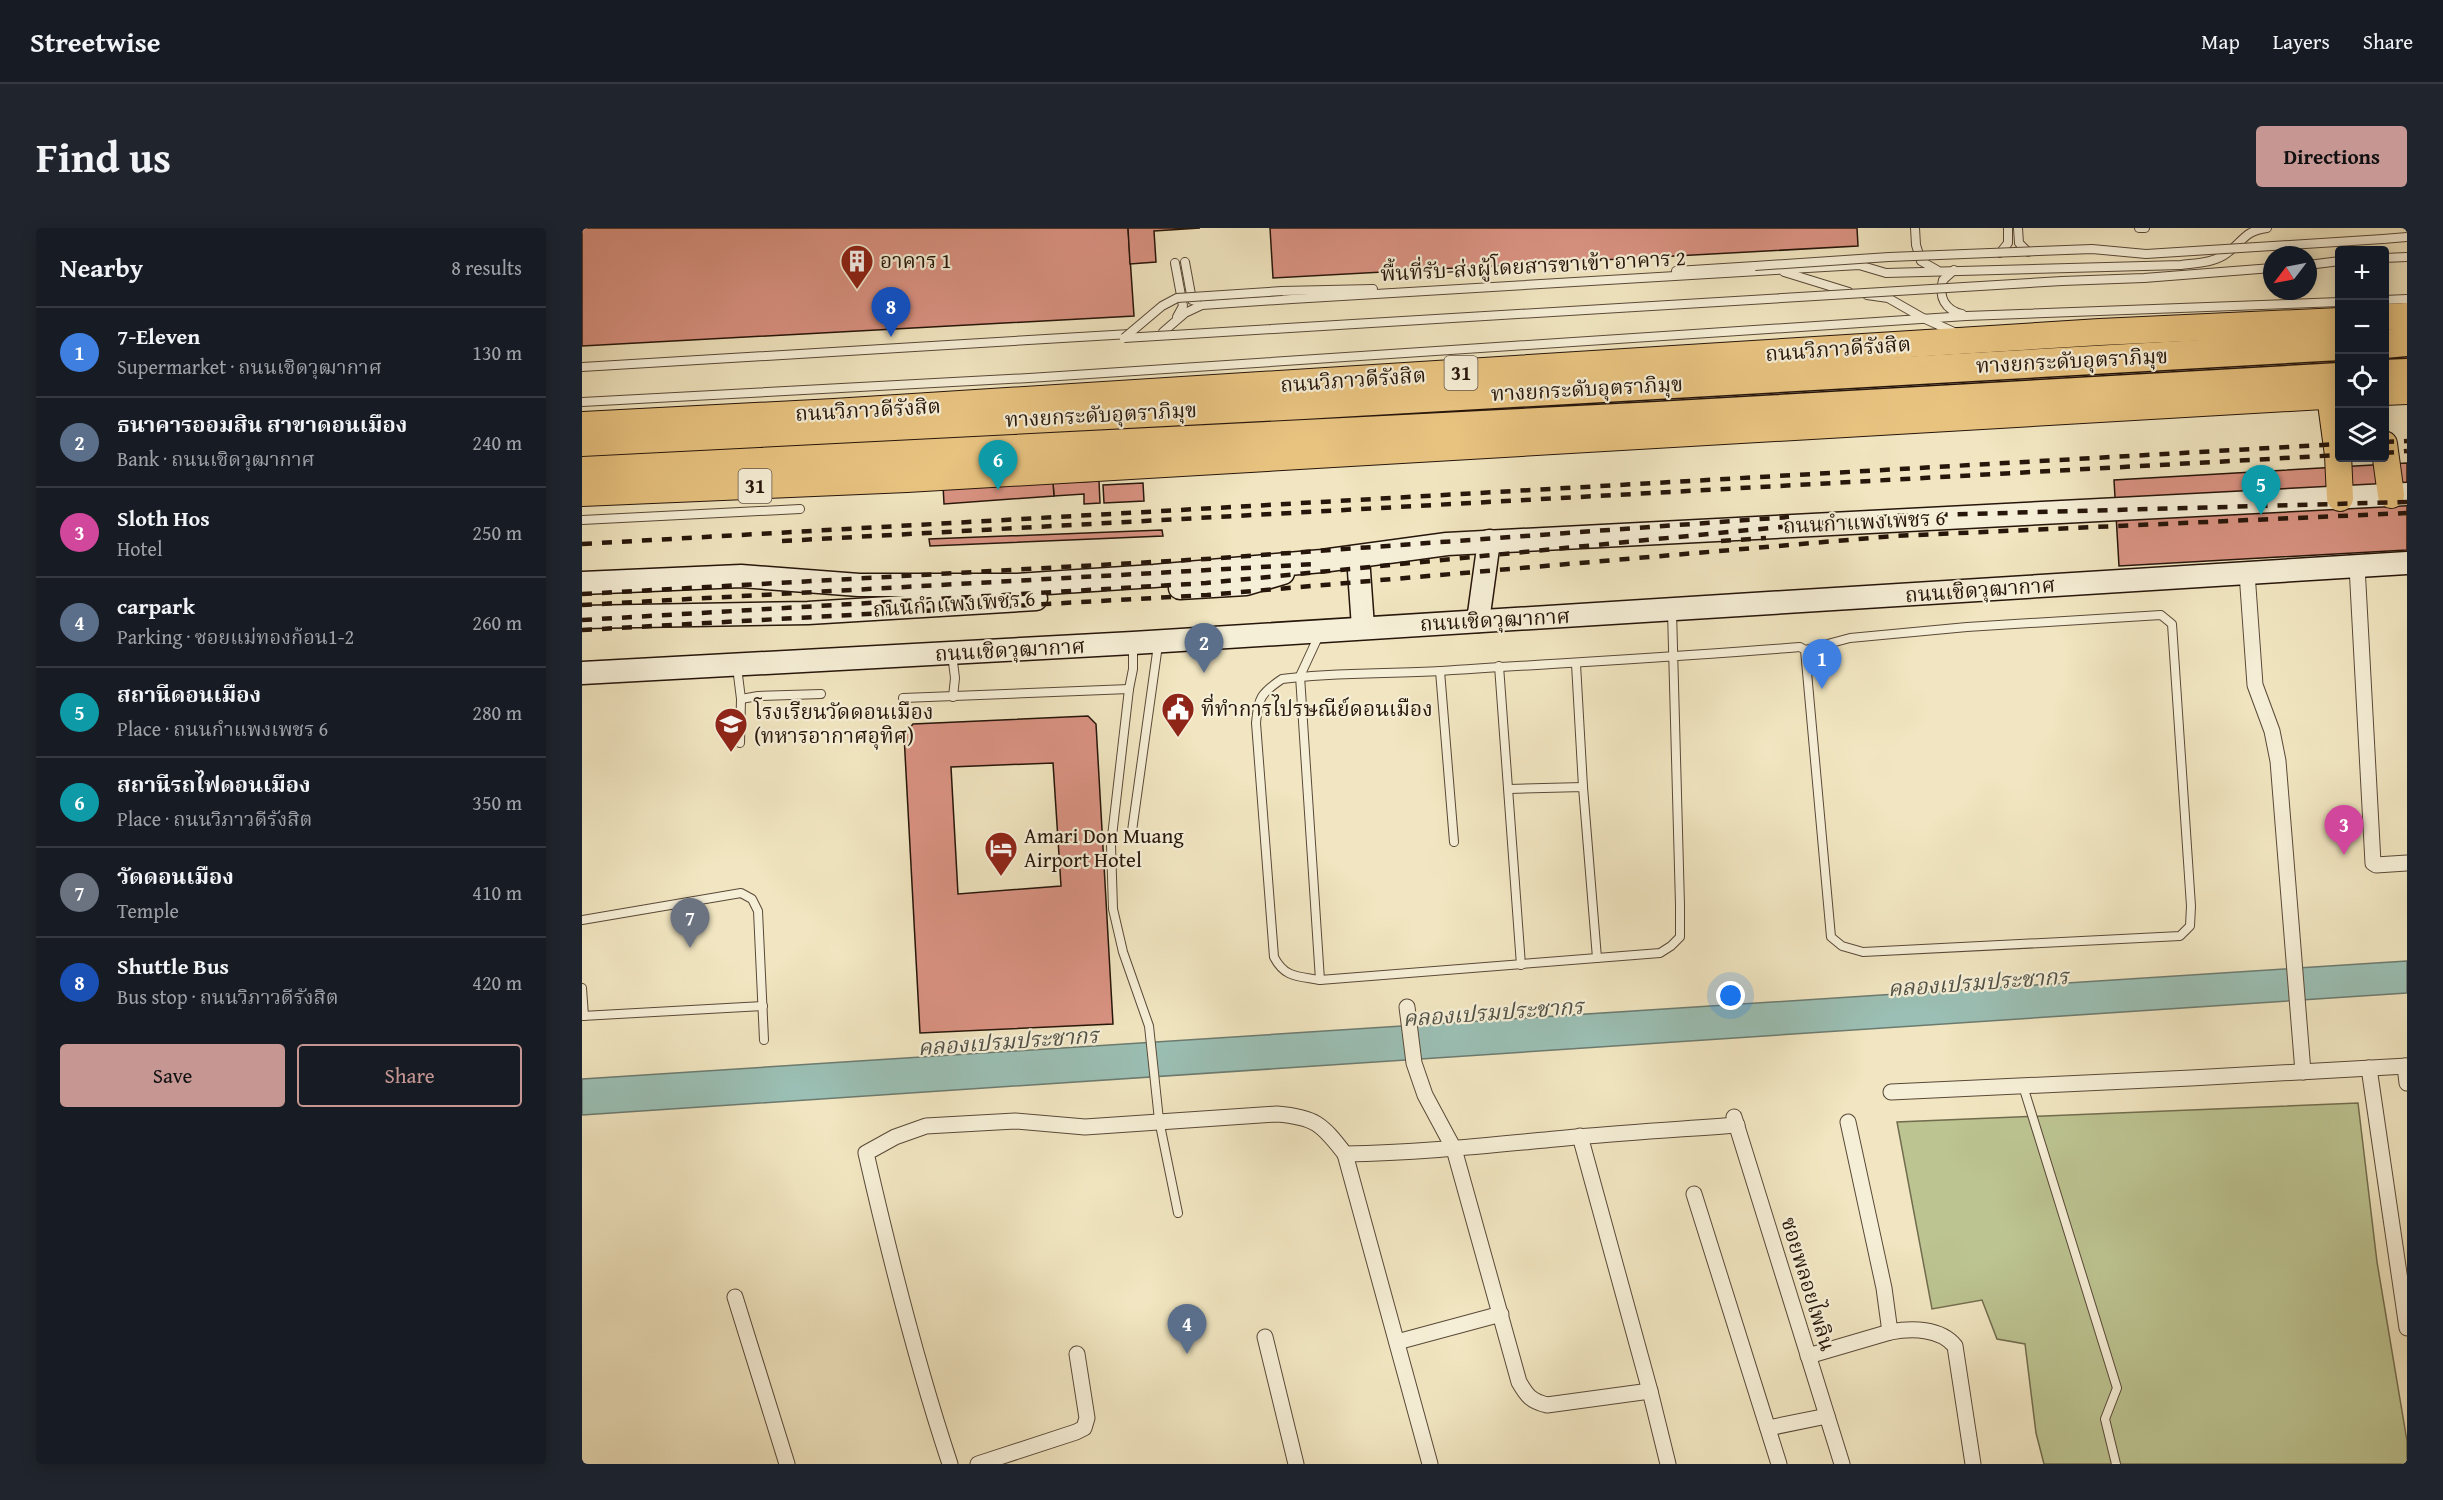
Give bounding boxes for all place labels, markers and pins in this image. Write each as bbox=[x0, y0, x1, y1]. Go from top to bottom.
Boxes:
building icon: อาคาร 1 bbox=[839, 243, 875, 290]
place label: อาคาร 1 bbox=[880, 245, 951, 276]
pin: 8 bbox=[872, 288, 910, 337]
pin: 6 bbox=[978, 440, 1018, 490]
pin: 5 bbox=[2242, 466, 2280, 515]
pin: 2 bbox=[1184, 624, 1224, 673]
pin: 1 bbox=[1802, 640, 1842, 689]
public building icon: ที่ทำการไปรษณีย์ดอนเมือง bbox=[1160, 691, 1196, 738]
place label: ที่ทำการไปรษณีย์ดอนเมือง bbox=[1201, 693, 1433, 724]
place label: โรงเรียนวัดดอนเมือง (ทหารอากาศอุทิศ) bbox=[753, 696, 933, 751]
school or university icon: โรงเรียนวัดดอนเมือง (ทหารอากาศอุทิศ) bbox=[713, 706, 749, 753]
pin: 3 bbox=[2324, 806, 2364, 855]
place label: Amari Don Muang Airport Hotel bbox=[1024, 820, 1184, 875]
hotel icon: Amari Don Muang Airport Hotel bbox=[983, 830, 1019, 877]
pin: 7 bbox=[670, 898, 710, 948]
pin: 4 bbox=[1168, 1304, 1206, 1354]

